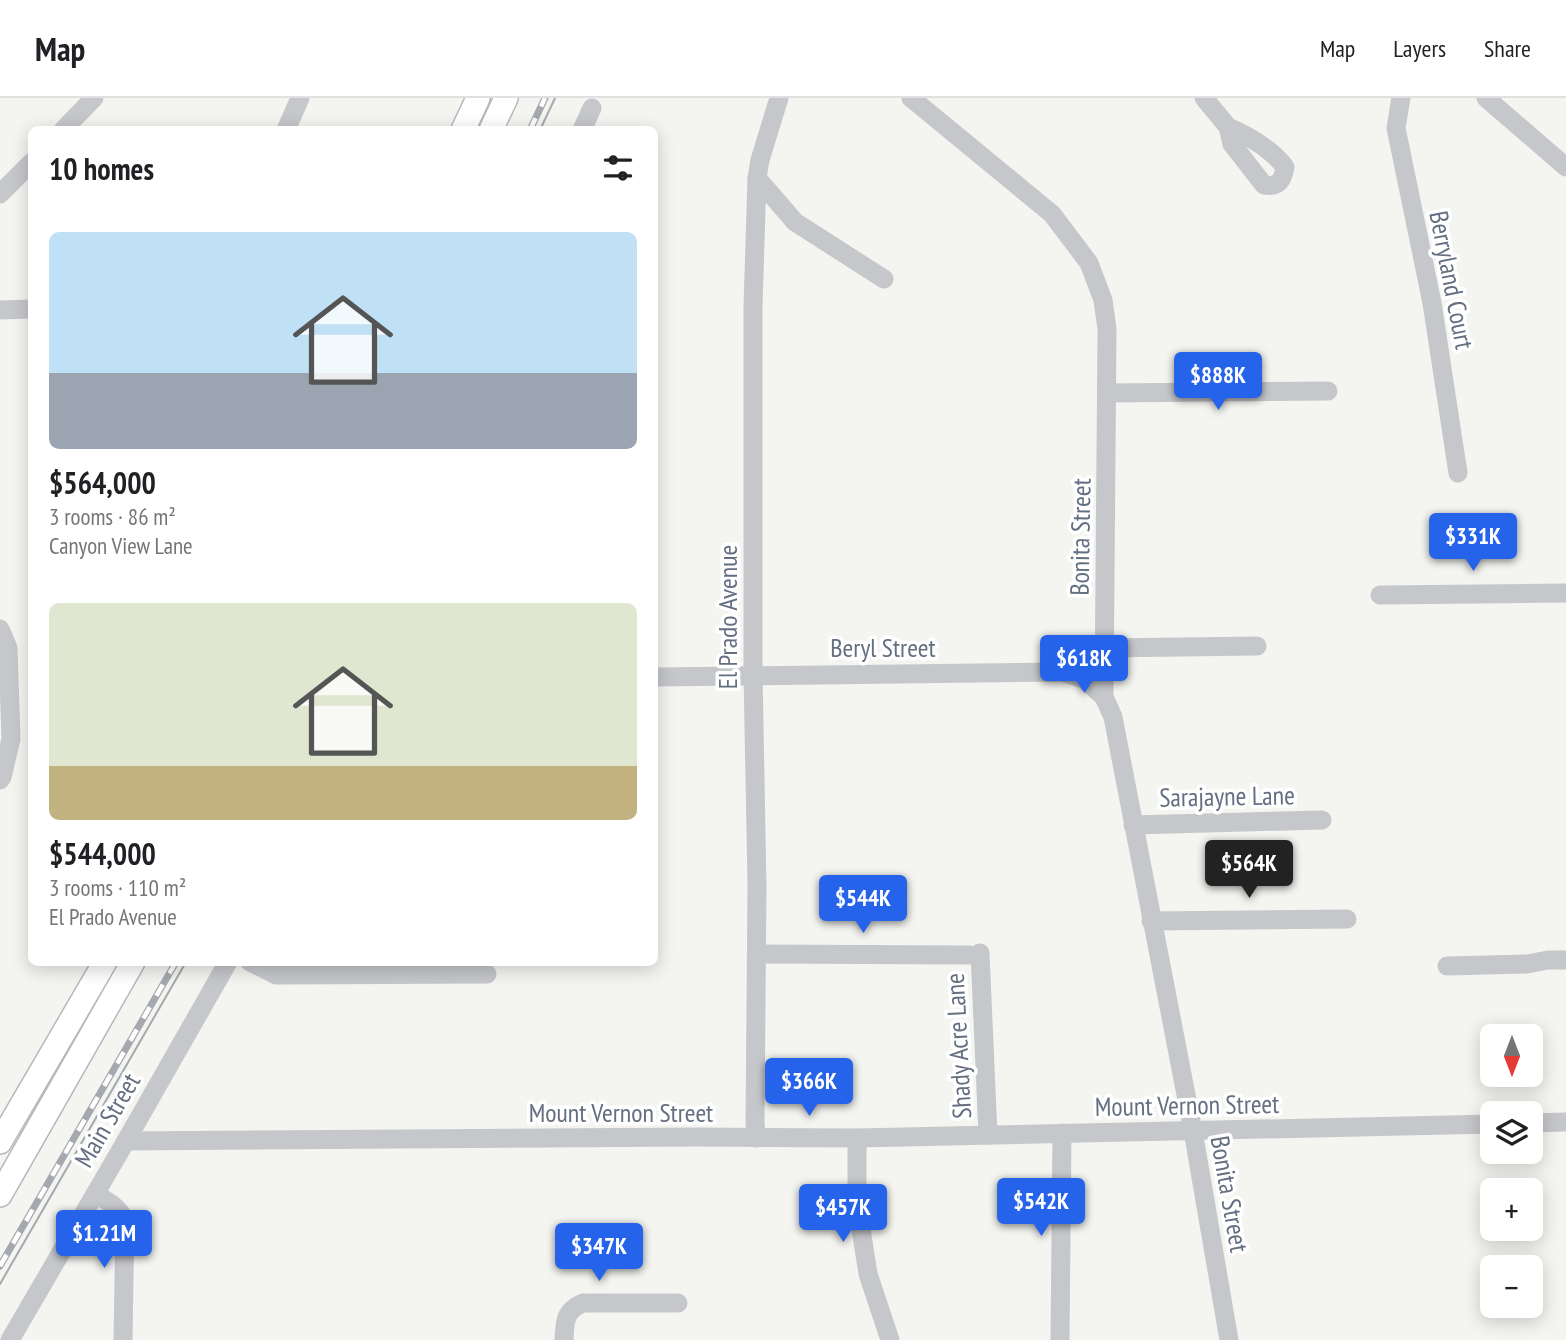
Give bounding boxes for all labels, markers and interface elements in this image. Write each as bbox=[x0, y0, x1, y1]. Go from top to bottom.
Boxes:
text: Map bbox=[35, 27, 85, 70]
text: Map bbox=[1320, 33, 1355, 64]
text: Layers bbox=[1393, 33, 1446, 64]
text: Share bbox=[1484, 33, 1531, 64]
text: 10 homes bbox=[49, 149, 154, 188]
icon: filters bbox=[599, 149, 637, 187]
street label: Berryland Court bbox=[1422, 208, 1482, 352]
icon: home bbox=[280, 277, 406, 403]
pin: $888K bbox=[1169, 352, 1267, 412]
text: $888K bbox=[1190, 360, 1246, 389]
text: $564,000 bbox=[49, 463, 156, 502]
street label: Bonita Street bbox=[1062, 478, 1098, 596]
text: 3 rooms · 86 m² bbox=[49, 502, 176, 531]
pin: $331K bbox=[1424, 514, 1522, 573]
text: $331K bbox=[1445, 521, 1501, 550]
text: Canyon View Lane bbox=[49, 531, 193, 560]
street label: El Prado Avenue bbox=[711, 545, 744, 689]
street label: Beryl Street bbox=[830, 631, 936, 664]
pin: $618K bbox=[1035, 636, 1133, 695]
text: $618K bbox=[1056, 643, 1112, 672]
icon: home bbox=[280, 648, 406, 774]
street label: Sarajayne Lane bbox=[1159, 778, 1295, 814]
text: $544,000 bbox=[49, 834, 156, 873]
pin: $564K bbox=[1200, 840, 1298, 900]
text: $564K bbox=[1221, 848, 1277, 877]
text: 3 rooms · 110 m² bbox=[49, 873, 186, 902]
pin: $544K bbox=[814, 876, 912, 935]
text: $544K bbox=[835, 883, 891, 912]
text: El Prado Avenue bbox=[49, 902, 177, 931]
street label: Shady Acre Lane bbox=[938, 972, 978, 1120]
north arrow bbox=[1480, 1024, 1544, 1087]
map controls bbox=[1480, 1024, 1543, 1318]
pin: $366K bbox=[760, 1058, 858, 1118]
text: $366K bbox=[781, 1066, 837, 1095]
street label: Main Street bbox=[67, 1067, 147, 1173]
street label: Mount Vernon Street bbox=[1094, 1087, 1280, 1123]
street label: Mount Vernon Street bbox=[529, 1096, 713, 1129]
button: layers bbox=[1480, 1101, 1543, 1164]
street label: Bonita Street bbox=[1204, 1133, 1256, 1255]
pin: $542K bbox=[992, 1178, 1090, 1238]
button: + bbox=[1480, 1178, 1543, 1241]
pin: $457K bbox=[794, 1184, 892, 1244]
text: $542K bbox=[1013, 1186, 1069, 1215]
text: $457K bbox=[815, 1192, 871, 1221]
pin: $1.21M bbox=[47, 1210, 161, 1270]
text: $1.21M bbox=[72, 1218, 136, 1247]
pin: $347K bbox=[550, 1224, 648, 1283]
text: $347K bbox=[571, 1231, 627, 1260]
button: − bbox=[1480, 1255, 1543, 1318]

